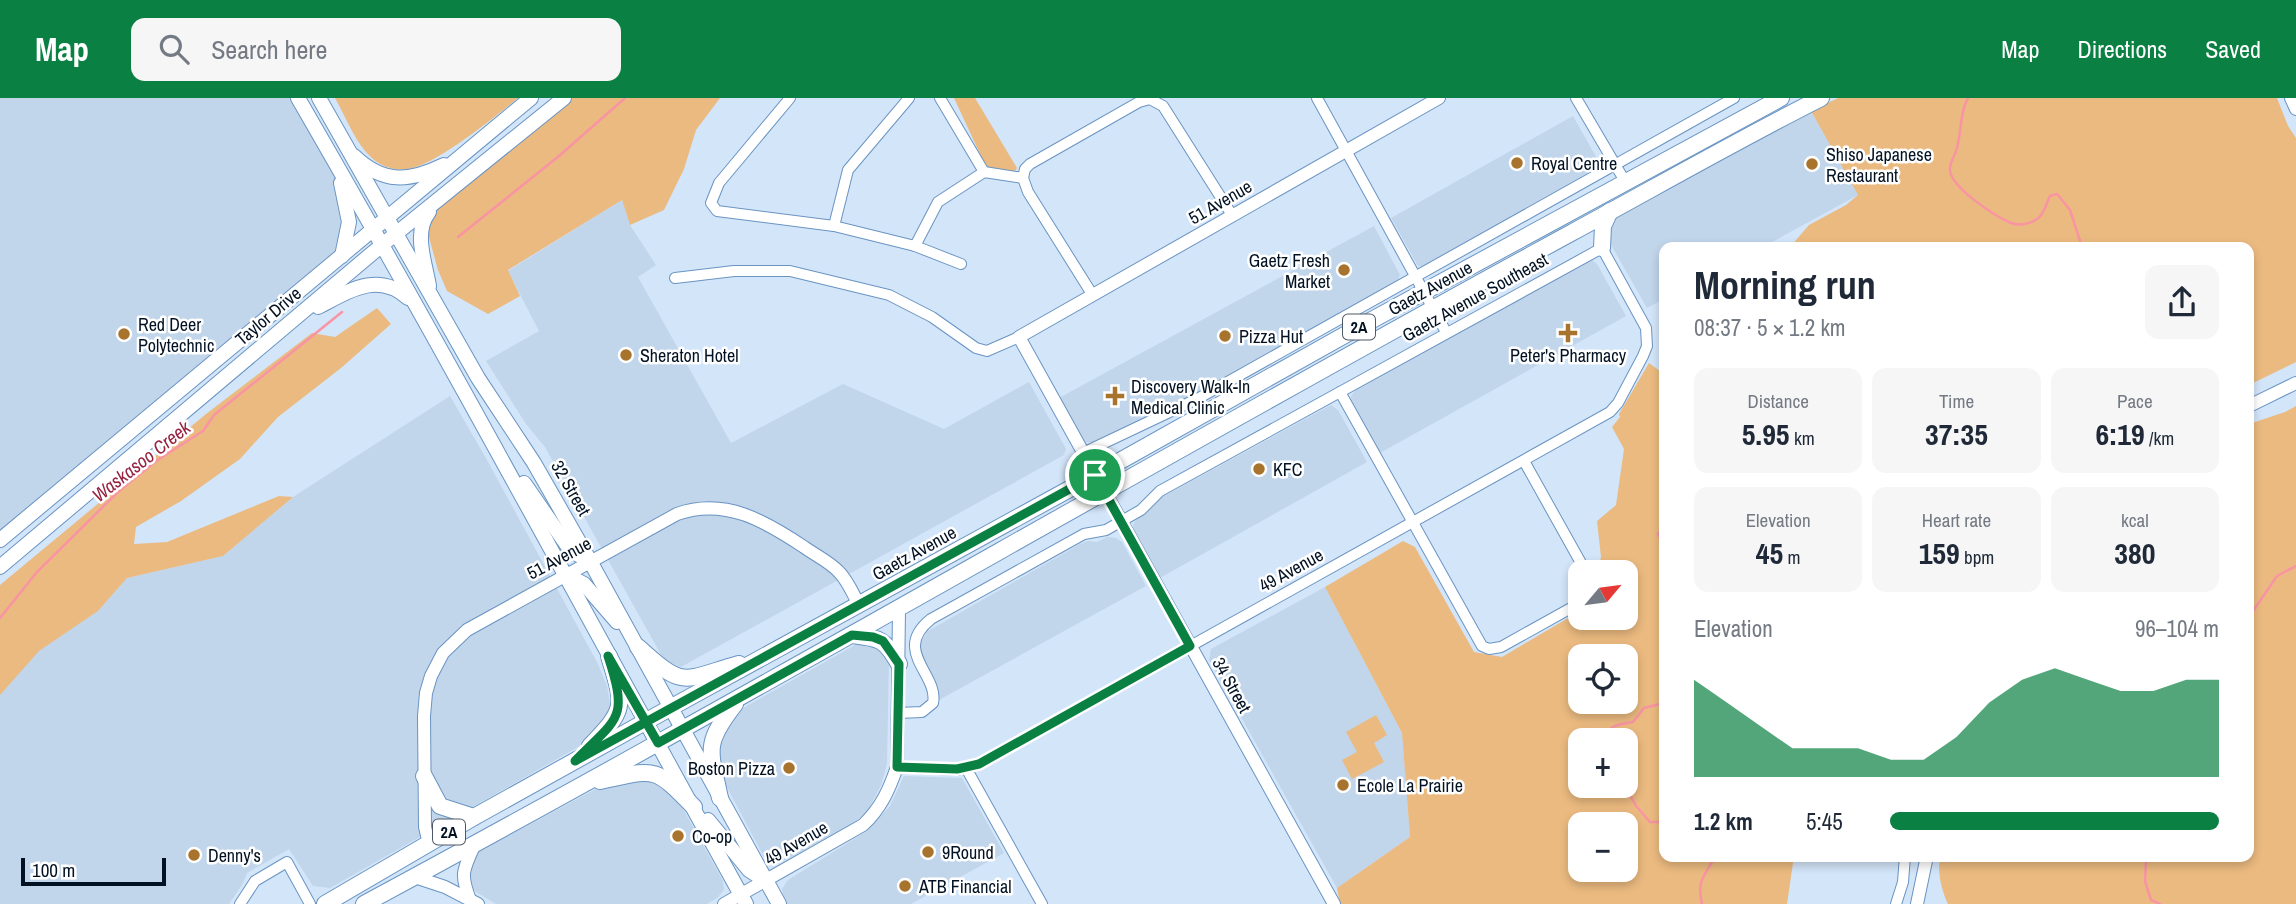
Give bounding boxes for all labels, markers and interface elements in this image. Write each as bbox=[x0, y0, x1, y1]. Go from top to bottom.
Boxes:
search box bbox=[131, 18, 621, 81]
text: Map bbox=[35, 27, 89, 71]
icon: search bbox=[155, 30, 193, 68]
text: Search here bbox=[211, 32, 327, 67]
text: Map bbox=[2001, 33, 2039, 65]
text: Directions bbox=[2077, 33, 2167, 65]
text: Saved bbox=[2205, 33, 2261, 65]
place label: Shiso Japanese Restaurant bbox=[1826, 142, 1932, 188]
place label: Royal Centre bbox=[1531, 151, 1617, 176]
marker: Royal Centre bbox=[1509, 155, 1525, 171]
marker: Shiso Japanese Restaurant bbox=[1804, 156, 1820, 172]
street label: 51 Avenue bbox=[1184, 174, 1256, 230]
street label: Gaetz Avenue Southeast bbox=[1398, 247, 1552, 347]
place label: Gaetz Fresh Market bbox=[1249, 248, 1330, 294]
street label: Gaetz Avenue bbox=[1383, 255, 1477, 321]
text: Morning run bbox=[1694, 260, 1876, 311]
marker: Gaetz Fresh Market bbox=[1336, 262, 1352, 278]
button: share bbox=[2145, 265, 2219, 339]
street label: Taylor Drive bbox=[230, 281, 306, 351]
place label: Red Deer Polytechnic bbox=[138, 312, 214, 358]
text: 08:37 · 5 × 1.2 km bbox=[1694, 312, 1846, 343]
road number: 2A bbox=[1343, 314, 1375, 340]
place label: Pizza Hut bbox=[1239, 324, 1303, 349]
marker: Peter's Pharmacy bbox=[1560, 325, 1576, 341]
marker: Red Deer Polytechnic bbox=[116, 326, 132, 342]
marker: Pizza Hut bbox=[1217, 328, 1233, 344]
place label: Sheraton Hotel bbox=[640, 343, 738, 368]
place label: Peter's Pharmacy bbox=[1510, 343, 1627, 368]
marker: Sheraton Hotel bbox=[618, 347, 634, 363]
place label: Discovery Walk-In Medical Clinic bbox=[1131, 374, 1250, 420]
marker: Discovery Walk-In Medical Clinic bbox=[1105, 386, 1125, 406]
text: Distance bbox=[1747, 388, 1809, 414]
text: Time bbox=[1939, 388, 1974, 414]
text: Pace bbox=[2117, 388, 2153, 414]
water label: Waskasoo Creek bbox=[86, 414, 197, 508]
text: 5.95 bbox=[1742, 414, 1790, 454]
text: 37:35 bbox=[1925, 414, 1988, 454]
text: 6:19 bbox=[2095, 414, 2145, 454]
text: km bbox=[1790, 425, 1815, 451]
text: /km bbox=[2145, 425, 2174, 451]
pin bbox=[1065, 445, 1125, 505]
street label: 32 Street bbox=[545, 456, 597, 520]
icon: arrive bbox=[1076, 456, 1114, 494]
place label: KFC bbox=[1273, 457, 1303, 482]
marker: KFC bbox=[1251, 461, 1267, 477]
text: Elevation bbox=[1746, 507, 1811, 533]
text: Heart rate bbox=[1922, 507, 1991, 533]
text: kcal bbox=[2121, 507, 2149, 533]
street label: Gaetz Avenue bbox=[867, 520, 961, 586]
street label: 51 Avenue bbox=[522, 531, 596, 585]
text: 45 bbox=[1756, 533, 1783, 573]
text: 159 bbox=[1919, 533, 1960, 573]
text: 380 bbox=[2114, 533, 2155, 573]
street label: 49 Avenue bbox=[1255, 542, 1327, 598]
text: m bbox=[1783, 544, 1801, 570]
text: bpm bbox=[1960, 544, 1994, 570]
north arrow bbox=[1568, 560, 1638, 630]
map controls bbox=[1568, 560, 1638, 882]
text: Elevation bbox=[1694, 613, 1773, 644]
text: 96–104 m bbox=[2135, 613, 2219, 644]
button: locate bbox=[1568, 644, 1638, 714]
street label: 34 Street bbox=[1207, 653, 1257, 717]
button: + bbox=[1568, 728, 1638, 798]
place label: Boston Pizza bbox=[688, 756, 775, 781]
marker: Boston Pizza bbox=[781, 760, 797, 776]
place label: Ecole La Prairie bbox=[1357, 773, 1463, 798]
marker: Ecole La Prairie bbox=[1335, 777, 1351, 793]
text: 1.2 km bbox=[1694, 806, 1753, 837]
text: 5:45 bbox=[1806, 806, 1843, 837]
button: − bbox=[1568, 812, 1638, 882]
street label: 49 Avenue bbox=[760, 815, 832, 871]
road number: 2A bbox=[433, 820, 465, 845]
place label: Co-op bbox=[692, 824, 732, 849]
marker: Co-op bbox=[670, 828, 686, 844]
place label: 9Round bbox=[942, 840, 994, 865]
place label: Denny's bbox=[208, 843, 261, 868]
marker: 9Round bbox=[920, 844, 936, 860]
marker: Denny's bbox=[186, 847, 202, 863]
scale bar bbox=[21, 855, 166, 887]
text: 100 m bbox=[32, 857, 75, 883]
place label: ATB Financial bbox=[918, 874, 1011, 899]
marker: ATB Financial bbox=[897, 878, 913, 894]

